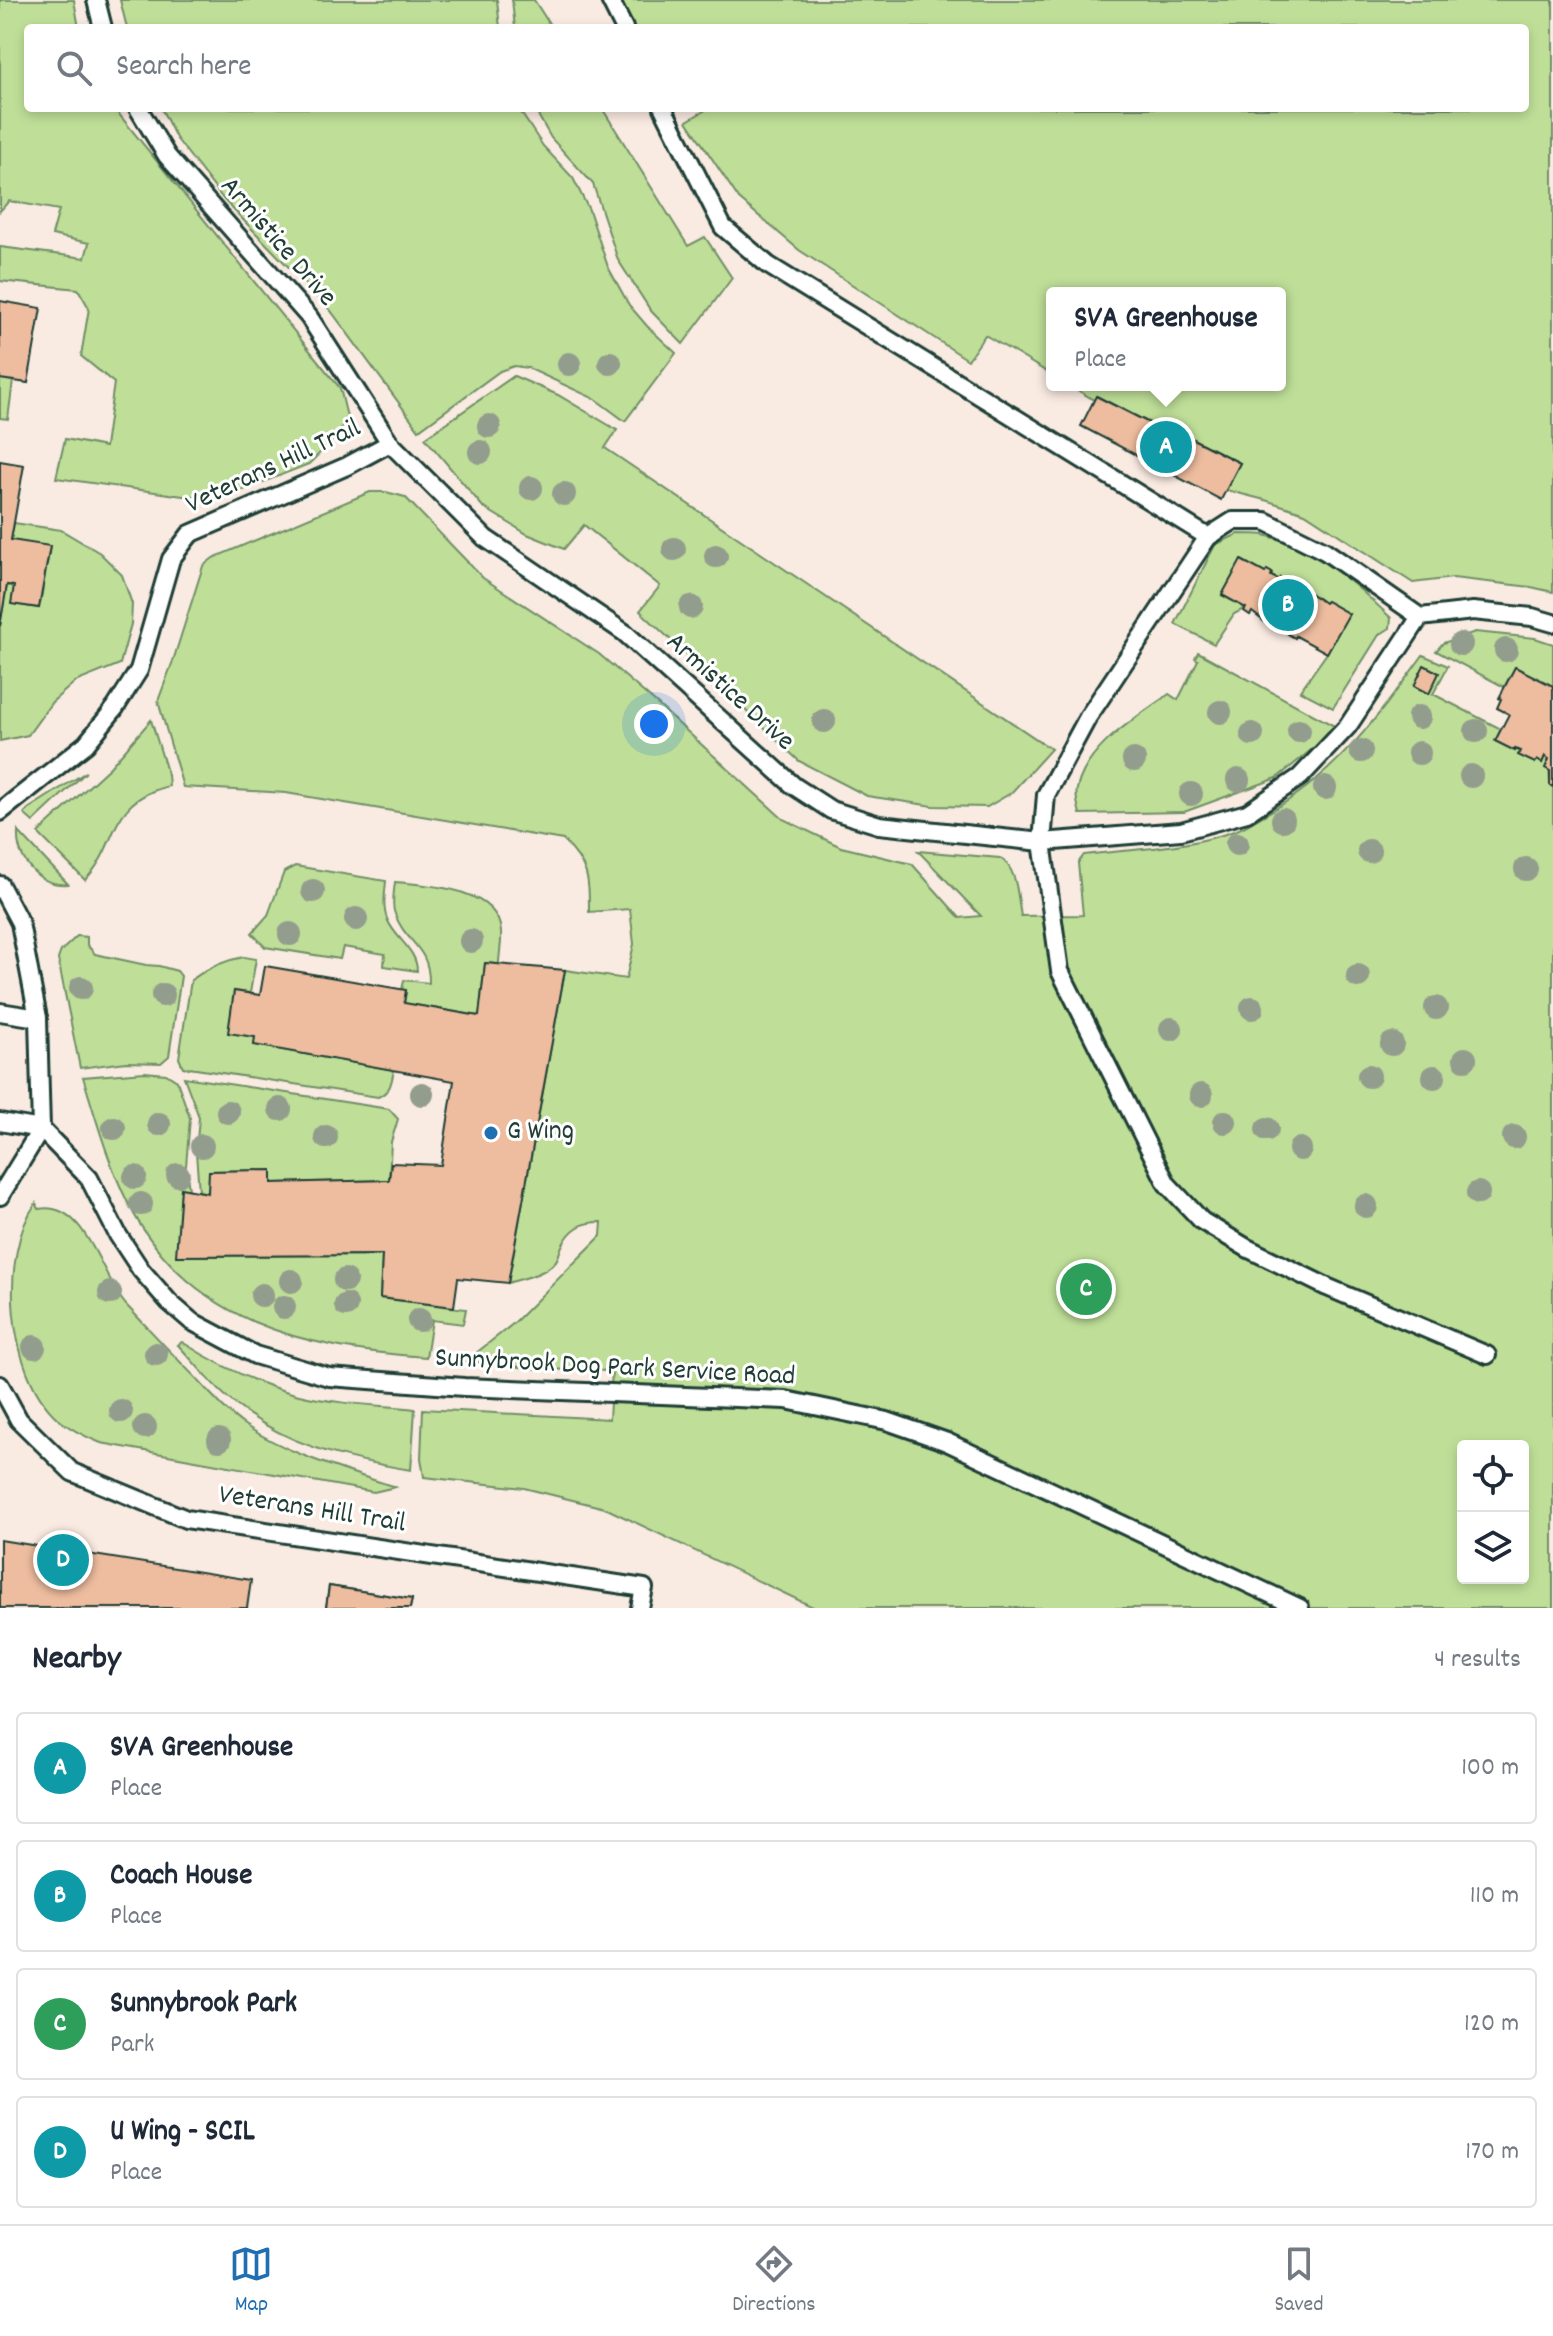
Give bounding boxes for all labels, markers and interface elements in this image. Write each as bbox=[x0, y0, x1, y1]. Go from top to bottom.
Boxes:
search box bbox=[24, 24, 1529, 112]
icon: search bbox=[52, 46, 96, 90]
text: Search here bbox=[116, 47, 252, 90]
street label: Armistice Drive bbox=[209, 169, 345, 317]
popup bbox=[1046, 287, 1286, 391]
text: SVA Greenhouse bbox=[1074, 299, 1258, 342]
text: Place bbox=[1074, 342, 1126, 379]
street label: Veterans Hill Trail bbox=[180, 410, 368, 526]
pin: A bbox=[1140, 417, 1192, 477]
pin: B bbox=[1262, 575, 1314, 635]
street label: Armistice Drive bbox=[656, 624, 802, 762]
your location bbox=[634, 704, 674, 744]
place label: G Wing bbox=[507, 1113, 574, 1153]
marker: G Wing bbox=[482, 1124, 500, 1142]
pin: C bbox=[1060, 1259, 1112, 1319]
street label: Sunnybrook Dog Park Service Road bbox=[434, 1340, 796, 1398]
map controls bbox=[1457, 1440, 1529, 1584]
button: locate bbox=[1457, 1440, 1529, 1512]
street label: Veterans Hill Trail bbox=[216, 1476, 409, 1546]
button: layers bbox=[1457, 1512, 1529, 1584]
pin: D bbox=[37, 1530, 89, 1590]
text: Nearby bbox=[32, 1636, 121, 1685]
text: 4 results bbox=[1434, 1642, 1521, 1679]
text: SVA Greenhouse bbox=[110, 1728, 293, 1771]
text: A bbox=[53, 1750, 67, 1787]
text: 100 m bbox=[1461, 1750, 1519, 1787]
text: Place bbox=[110, 1771, 162, 1808]
text: Coach House bbox=[110, 1856, 252, 1899]
text: B bbox=[54, 1878, 66, 1915]
text: 110 m bbox=[1470, 1878, 1519, 1915]
text: Place bbox=[110, 1899, 162, 1936]
text: Sunnybrook Park bbox=[110, 1984, 297, 2027]
text: C bbox=[54, 2006, 66, 2043]
text: 120 m bbox=[1464, 2006, 1519, 2043]
text: Park bbox=[110, 2027, 154, 2064]
text: U Wing - SCIL bbox=[110, 2112, 255, 2155]
text: D bbox=[53, 2134, 67, 2171]
text: 170 m bbox=[1465, 2134, 1519, 2171]
text: Place bbox=[110, 2155, 162, 2192]
tab: Map bbox=[229, 2242, 273, 2321]
tab: Directions bbox=[732, 2242, 816, 2321]
tab: Saved bbox=[1274, 2242, 1324, 2321]

